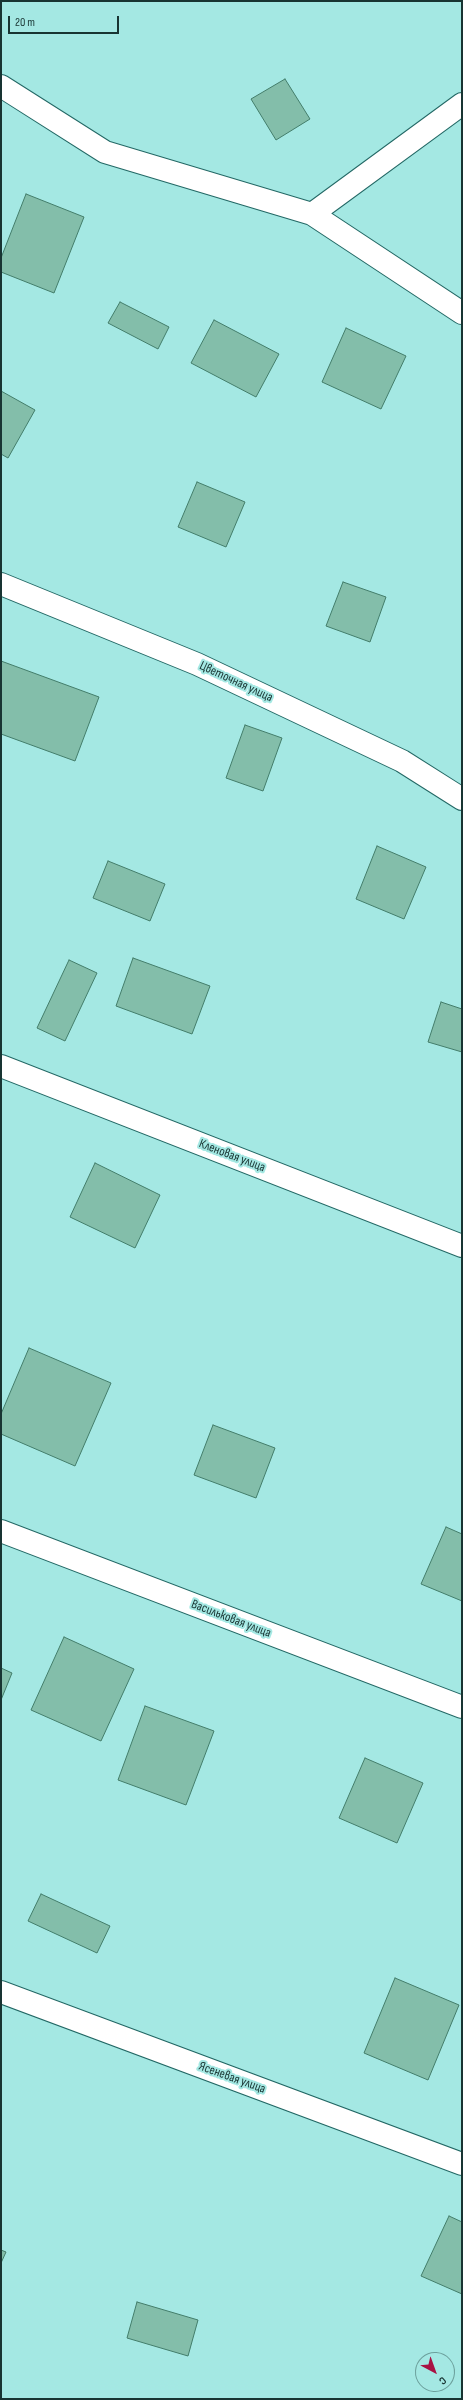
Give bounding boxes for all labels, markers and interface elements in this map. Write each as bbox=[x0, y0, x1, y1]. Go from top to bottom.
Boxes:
scale bar bbox=[10, 8, 121, 34]
text: 20 m bbox=[15, 15, 35, 30]
street label: Цветочная улица bbox=[197, 658, 275, 706]
street label: Кленовая улица bbox=[197, 1136, 267, 1176]
street label: Васильковая улица bbox=[189, 1597, 273, 1641]
street label: Ясеневая улица bbox=[196, 2059, 268, 2097]
north arrow bbox=[415, 2352, 455, 2392]
text: С bbox=[436, 2374, 449, 2387]

